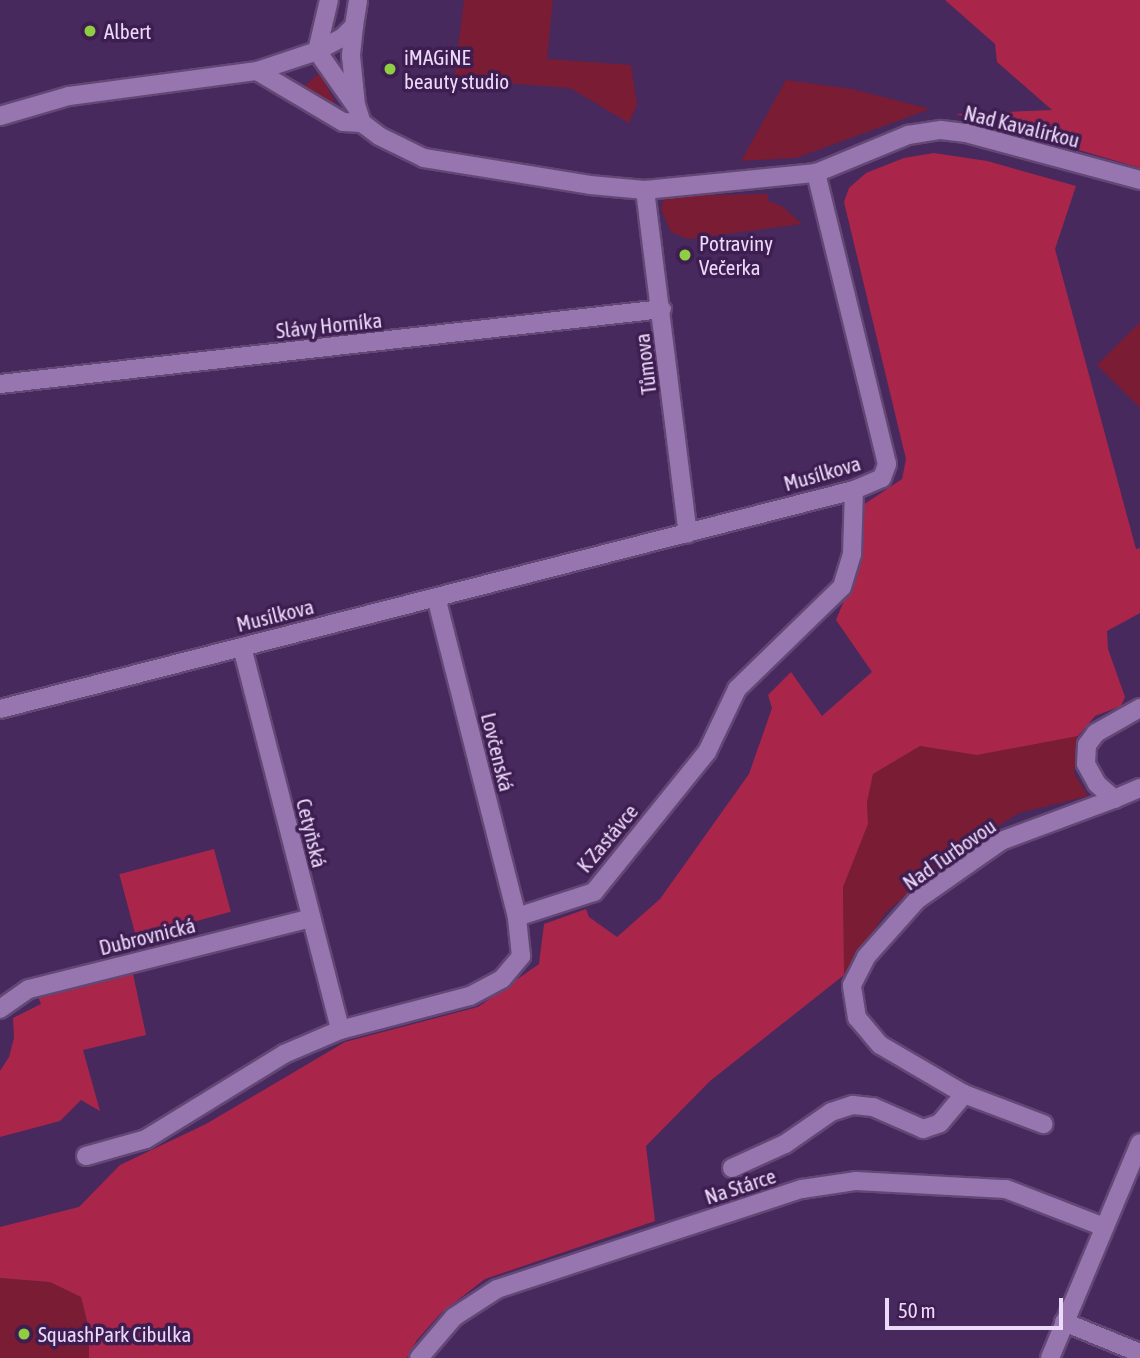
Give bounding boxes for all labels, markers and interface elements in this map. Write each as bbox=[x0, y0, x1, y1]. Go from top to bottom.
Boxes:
place label: Albert bbox=[104, 18, 151, 44]
marker: Albert bbox=[82, 23, 98, 39]
place label: iMAGiNE beauty studio bbox=[404, 44, 509, 94]
marker: iMAGiNE beauty studio bbox=[382, 61, 398, 77]
street label: Nad Kavalírkou bbox=[962, 99, 1082, 153]
place label: Potraviny Večerka bbox=[699, 230, 773, 280]
marker: Potraviny Večerka bbox=[677, 247, 693, 263]
street label: Slávy Horníka bbox=[275, 307, 383, 343]
street label: Tůmova bbox=[629, 332, 661, 396]
street label: Musílkova bbox=[781, 450, 863, 496]
street label: Musílkova bbox=[234, 593, 316, 637]
street label: Lovčenská bbox=[476, 710, 520, 794]
street label: Cetyňská bbox=[291, 796, 333, 870]
street label: K Zastávce bbox=[571, 799, 643, 877]
street label: Nad Turbovou bbox=[898, 813, 1000, 895]
street label: Dubrovnická bbox=[96, 912, 198, 960]
street label: Na Stárce bbox=[701, 1163, 779, 1209]
scale bar bbox=[888, 1284, 1066, 1328]
text: 50 m bbox=[898, 1298, 936, 1322]
place label: SquashPark Cibulka bbox=[38, 1321, 191, 1347]
marker: SquashPark Cibulka bbox=[16, 1326, 32, 1342]

